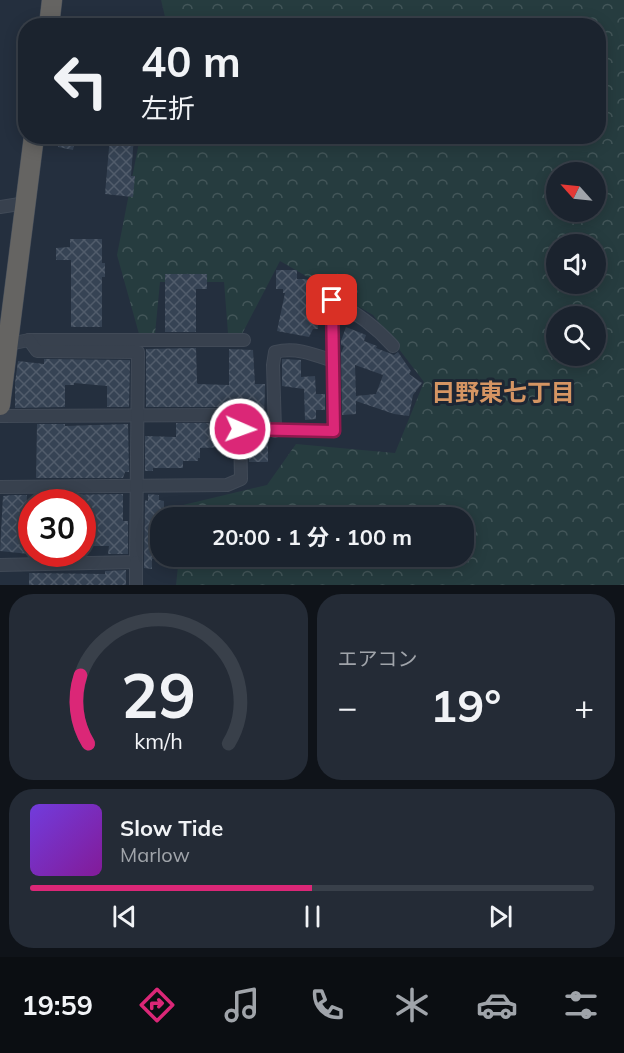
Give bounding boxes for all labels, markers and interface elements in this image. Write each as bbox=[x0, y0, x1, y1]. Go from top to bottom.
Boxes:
text: 40 m bbox=[141, 35, 241, 88]
icon: left bbox=[42, 42, 120, 120]
text: 左折 bbox=[141, 91, 195, 125]
north arrow bbox=[546, 162, 606, 222]
map controls bbox=[546, 162, 606, 366]
button: sound bbox=[546, 234, 606, 294]
pin bbox=[306, 274, 357, 325]
icon: arrive bbox=[315, 283, 348, 316]
button: search bbox=[546, 306, 606, 366]
district label: 日野東七丁目 bbox=[431, 377, 575, 407]
position arrow bbox=[208, 397, 272, 461]
speed limit sign: 30 bbox=[18, 489, 96, 567]
text: 20:00 · 1 分 · 100 m bbox=[212, 523, 412, 551]
text: エアコン bbox=[338, 646, 418, 671]
text: 29 bbox=[121, 655, 196, 734]
text: 19° bbox=[430, 677, 501, 733]
text: − bbox=[338, 686, 357, 727]
text: + bbox=[574, 686, 594, 727]
text: km/h bbox=[134, 727, 182, 754]
text: Slow Tide bbox=[120, 814, 223, 842]
text: Marlow bbox=[120, 842, 190, 867]
icon: previous bbox=[108, 900, 141, 933]
icon: pause bbox=[296, 900, 329, 933]
icon: next bbox=[484, 900, 517, 933]
icon: directions bbox=[136, 984, 178, 1026]
icon: music bbox=[221, 984, 263, 1026]
icon: phone bbox=[306, 984, 348, 1026]
icon: climate bbox=[391, 984, 433, 1026]
icon: car bbox=[476, 984, 518, 1026]
icon: filters bbox=[560, 984, 602, 1026]
text: 19:59 bbox=[21, 988, 93, 1022]

